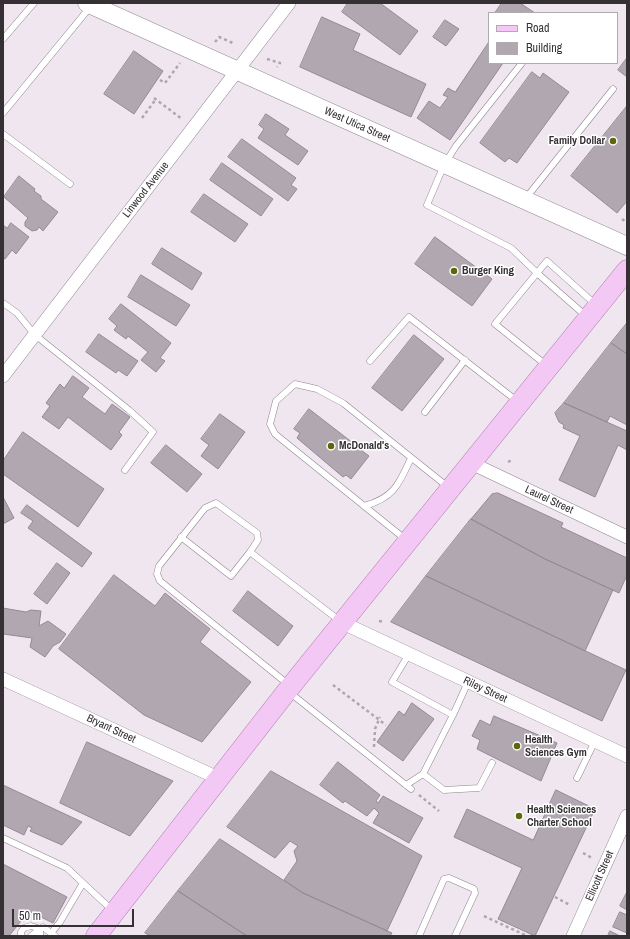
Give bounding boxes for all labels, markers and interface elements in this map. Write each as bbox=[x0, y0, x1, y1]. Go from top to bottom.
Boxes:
legend bbox=[488, 12, 618, 64]
text: Road bbox=[526, 20, 550, 36]
text: Building bbox=[526, 40, 562, 56]
street label: West Utica Street bbox=[322, 105, 392, 145]
place label: Family Dollar bbox=[549, 134, 605, 148]
marker: Family Dollar bbox=[608, 136, 618, 146]
street label: Linwood Avenue bbox=[120, 160, 172, 220]
place label: Burger King bbox=[462, 264, 514, 278]
marker: Burger King bbox=[449, 266, 459, 276]
place label: McDonald's bbox=[339, 439, 389, 453]
marker: McDonald's bbox=[326, 441, 336, 451]
street label: Laurel Street bbox=[523, 483, 575, 517]
street label: Riley Street bbox=[461, 674, 509, 706]
street label: Bryant Street bbox=[84, 712, 138, 746]
place label: Health Sciences Gym bbox=[525, 733, 587, 759]
marker: Health Sciences Gym bbox=[512, 741, 522, 751]
place label: Health Sciences Charter School bbox=[527, 803, 596, 829]
marker: Health Sciences Charter School bbox=[514, 811, 524, 821]
street label: Ellicott Street bbox=[583, 849, 617, 903]
scale bar bbox=[14, 901, 136, 927]
text: 50 m bbox=[19, 908, 41, 924]

